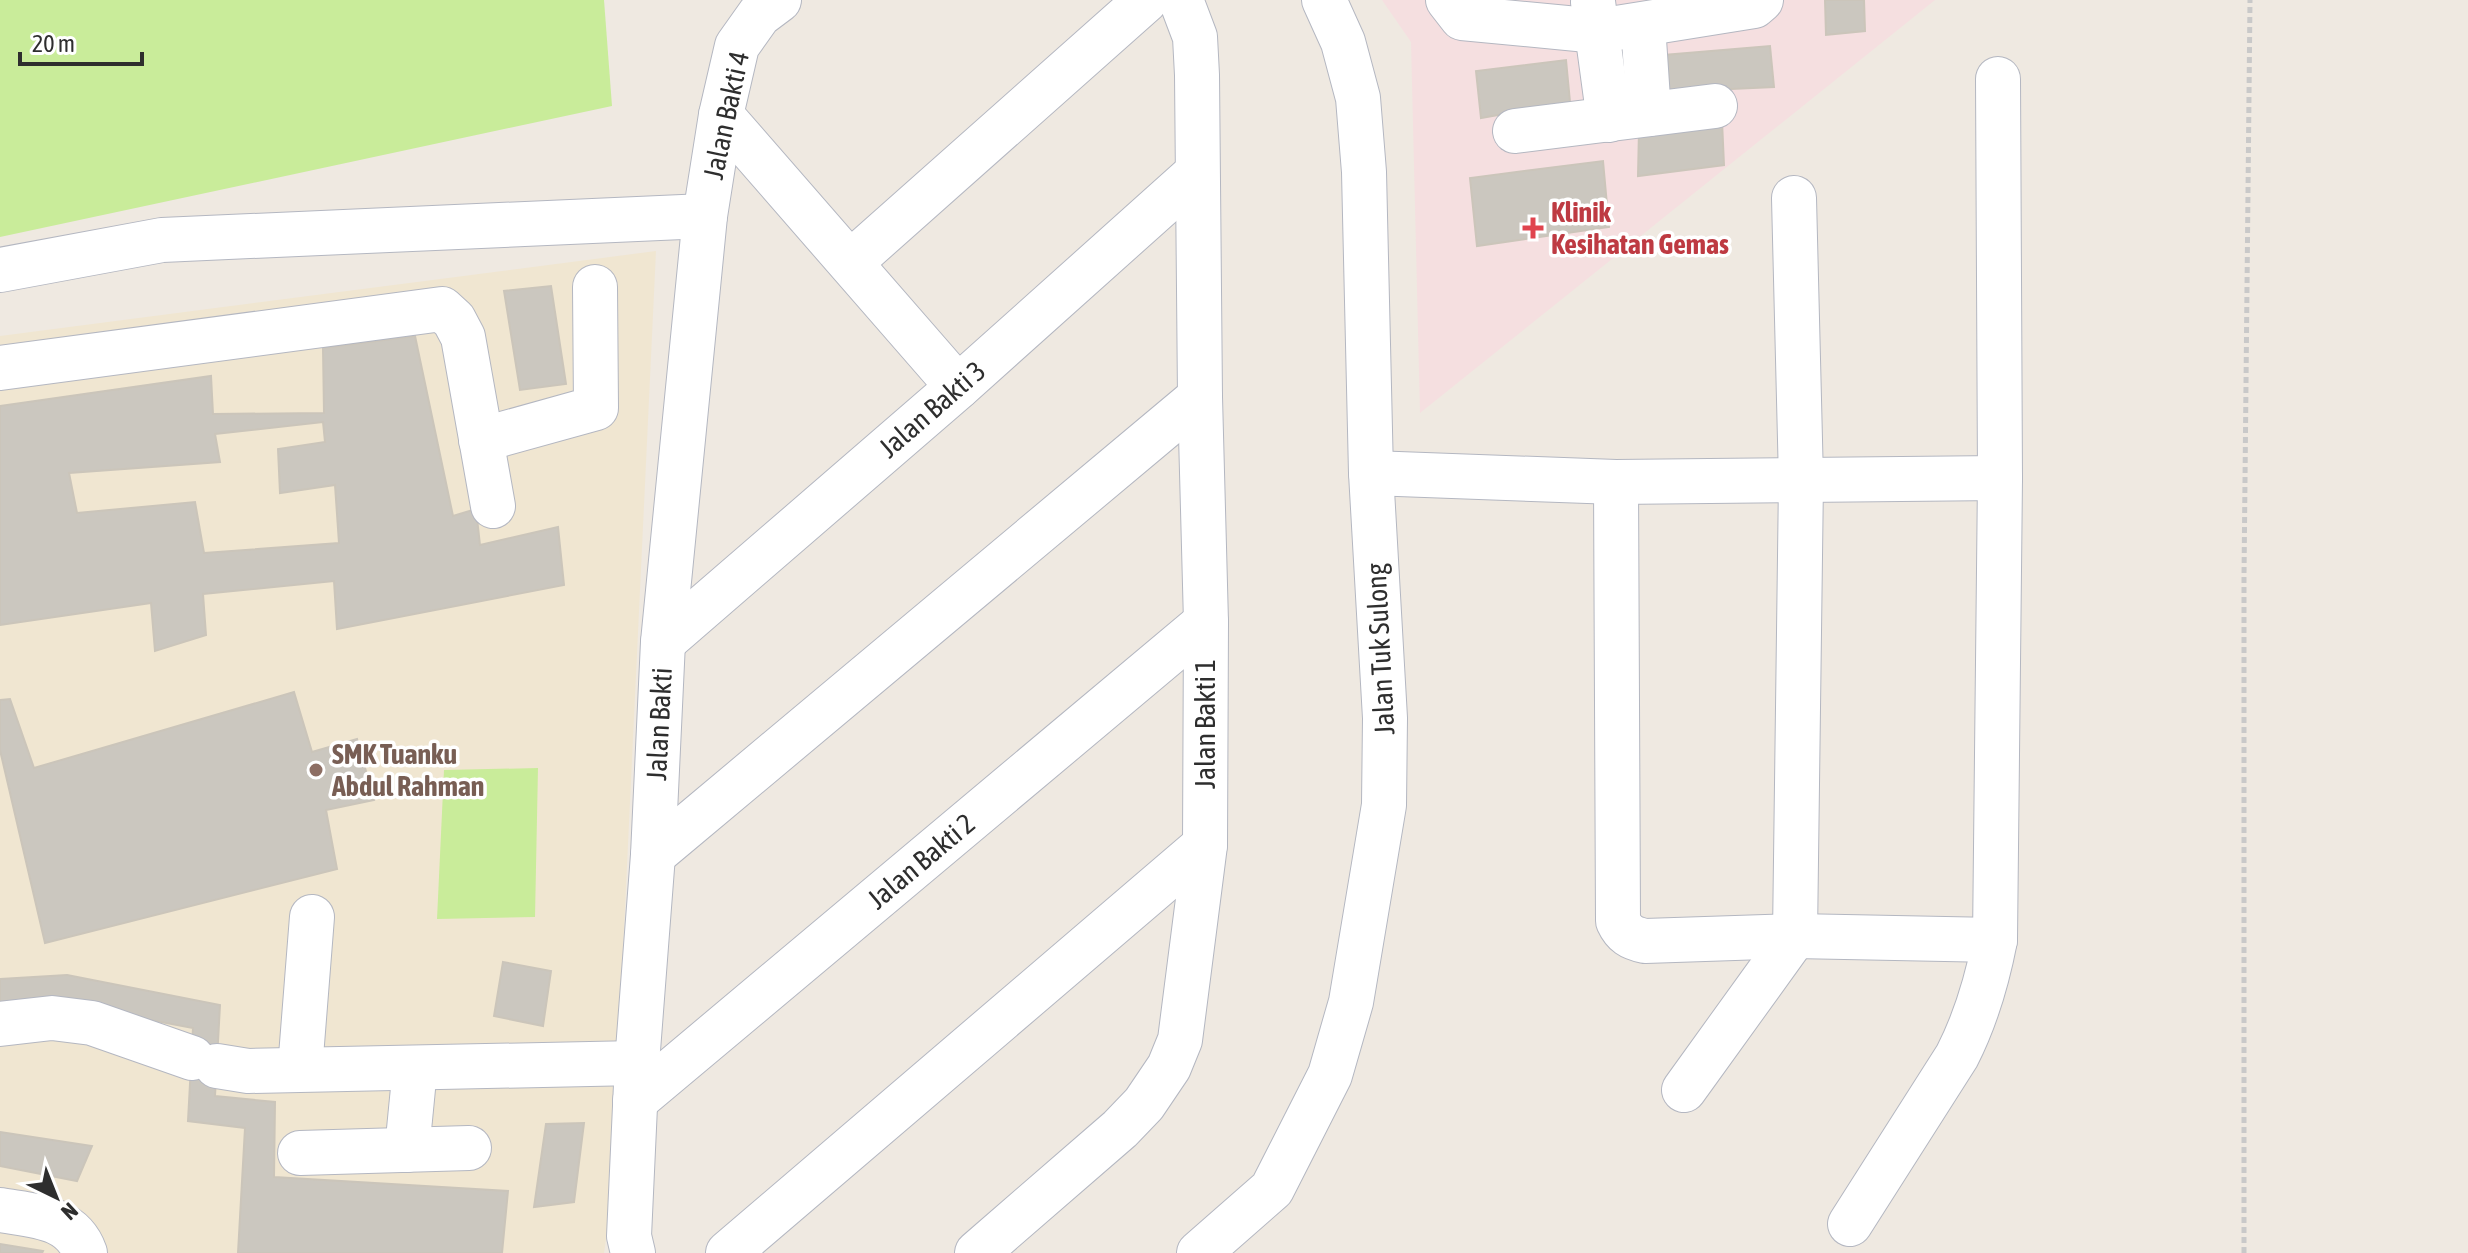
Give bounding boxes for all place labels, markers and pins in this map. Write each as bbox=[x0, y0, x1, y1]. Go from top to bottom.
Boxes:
place label: Klinik Kesihatan Gemas bbox=[1551, 196, 1729, 260]
marker: Klinik Kesihatan Gemas bbox=[1522, 217, 1544, 239]
place label: SMK Tuanku Abdul Rahman bbox=[331, 738, 484, 802]
marker: SMK Tuanku Abdul Rahman bbox=[307, 761, 325, 779]

